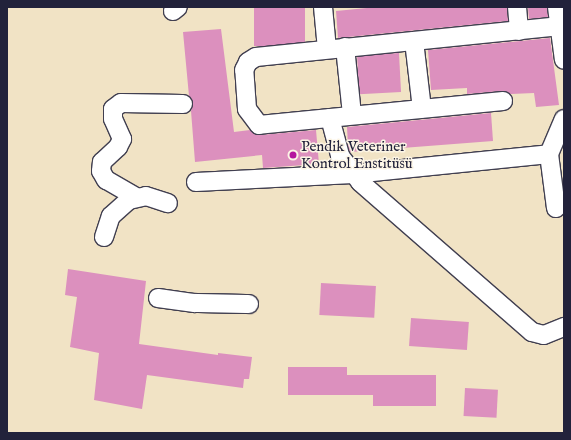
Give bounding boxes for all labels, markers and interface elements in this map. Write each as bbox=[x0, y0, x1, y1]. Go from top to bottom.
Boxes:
place label: Pendik Veteriner Kontrol Enstitüsü bbox=[301, 137, 413, 172]
marker: Pendik Veteriner Kontrol Enstitüsü bbox=[288, 150, 298, 160]

